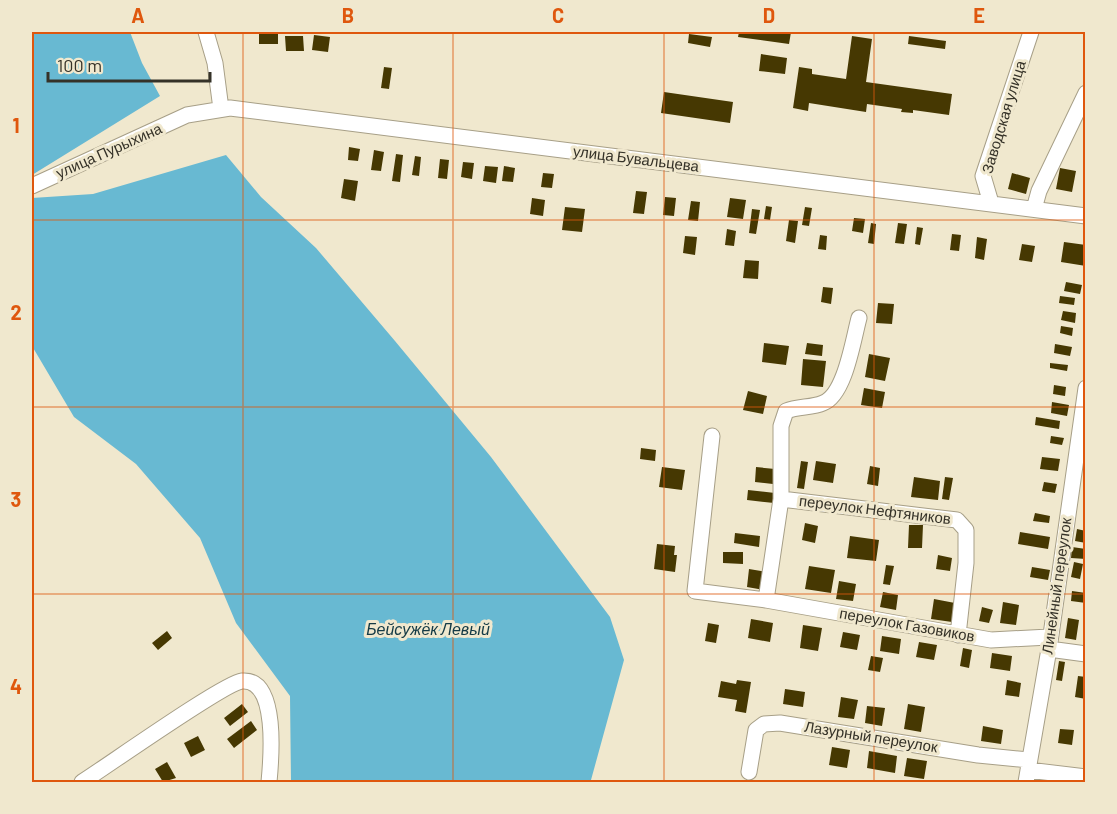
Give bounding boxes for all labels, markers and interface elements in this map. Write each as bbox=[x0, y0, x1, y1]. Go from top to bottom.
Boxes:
text: A bbox=[131, 3, 145, 27]
text: B bbox=[342, 3, 354, 27]
text: C bbox=[552, 3, 564, 27]
text: D bbox=[763, 3, 775, 27]
text: E bbox=[973, 3, 985, 27]
scale bar bbox=[48, 45, 210, 83]
text: 100 m bbox=[57, 54, 102, 76]
street label: Заводская улица bbox=[977, 57, 1029, 175]
text: 1 bbox=[12, 113, 20, 137]
street label: улица Пурыхина bbox=[53, 118, 165, 181]
street label: улица Бувальцева bbox=[572, 141, 701, 175]
text: 2 bbox=[10, 300, 22, 324]
text: 3 bbox=[11, 487, 21, 511]
street label: переулок Нефтяников bbox=[798, 491, 952, 527]
street label: Линейный переулок bbox=[1038, 516, 1075, 655]
street label: переулок Газовиков bbox=[838, 603, 976, 645]
water label: Бейсужёк Левый bbox=[366, 619, 490, 638]
text: 4 bbox=[10, 674, 22, 698]
street label: Лазурный переулок bbox=[803, 717, 940, 756]

